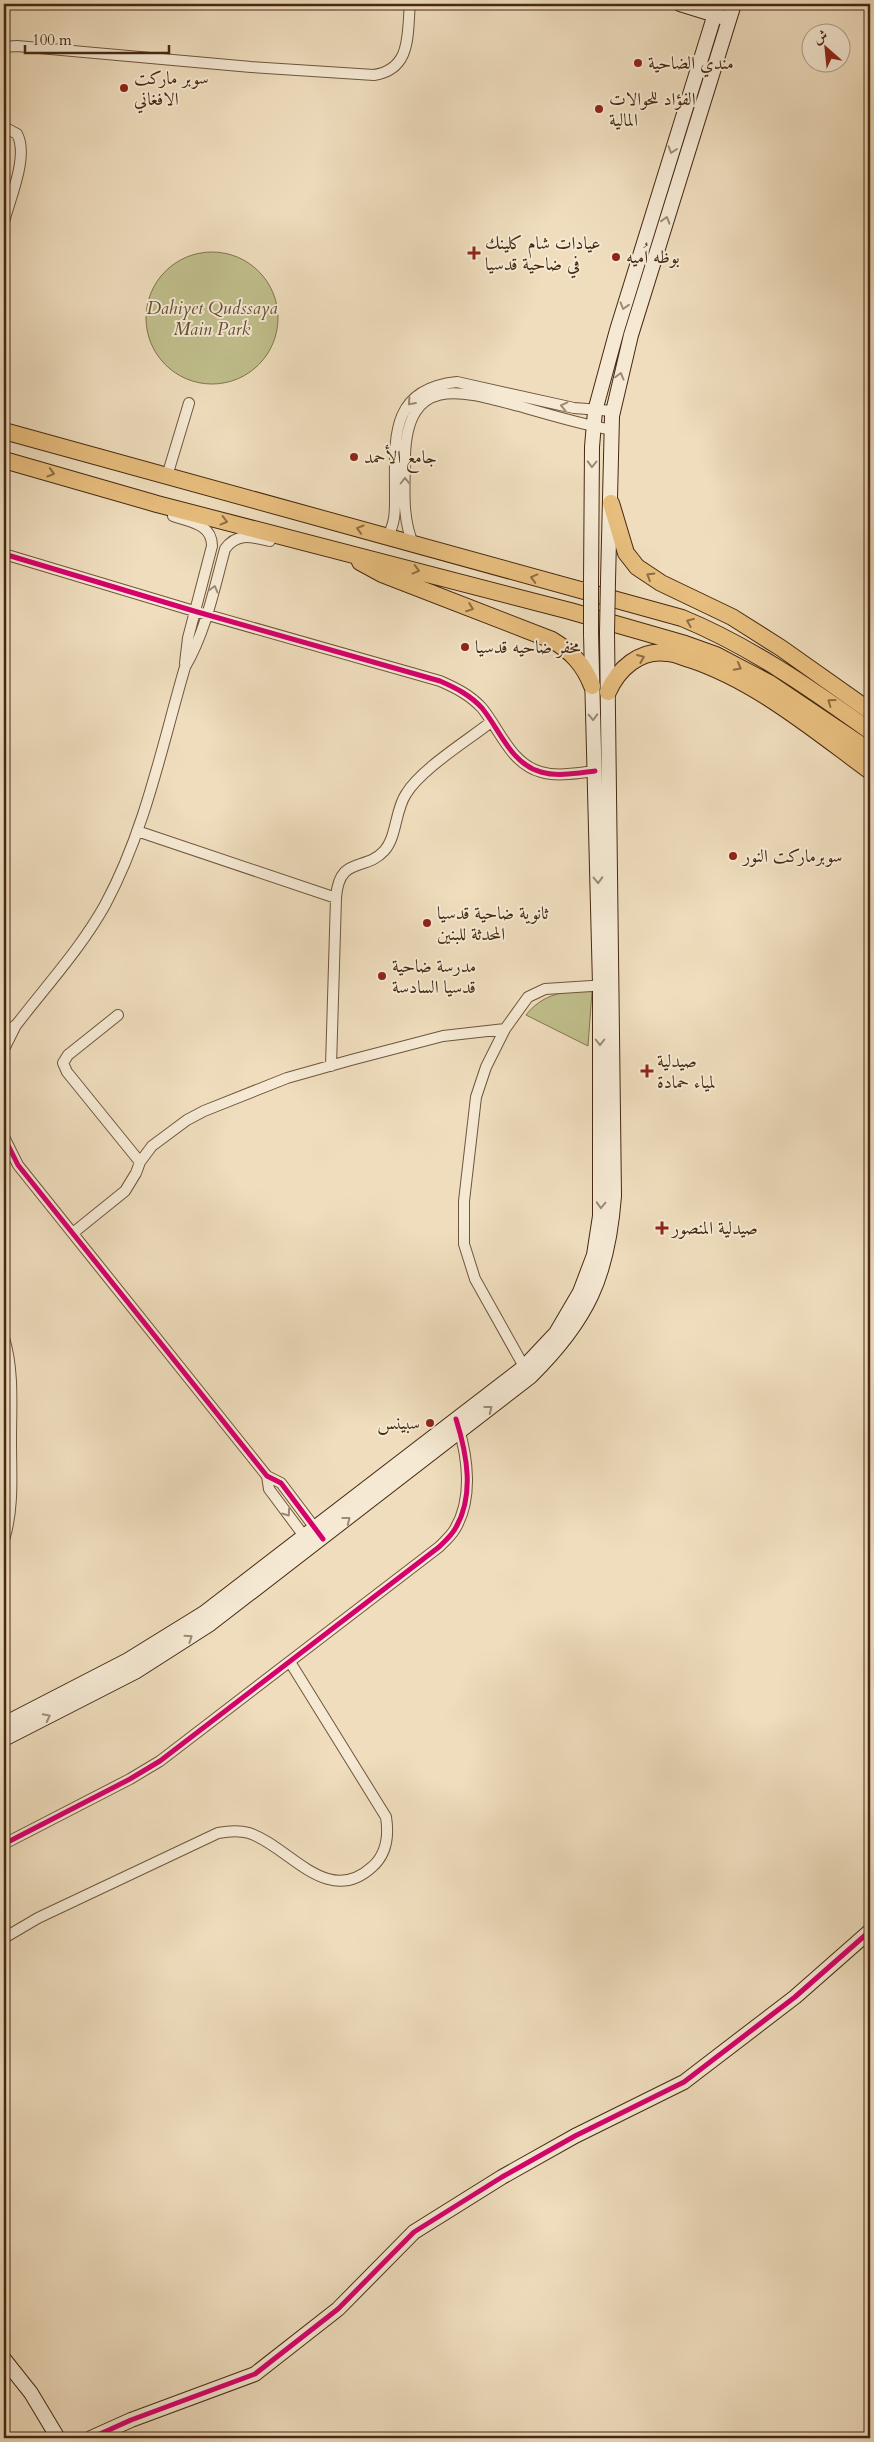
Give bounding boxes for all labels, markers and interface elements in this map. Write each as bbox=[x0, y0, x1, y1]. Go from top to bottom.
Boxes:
scale bar bbox=[25, 22, 169, 54]
north arrow bbox=[802, 22, 852, 72]
text: ش bbox=[810, 25, 831, 48]
text: 100 m bbox=[32, 30, 72, 50]
place label: مندي الضاحية bbox=[648, 51, 734, 78]
marker: مندي الضاحية bbox=[632, 57, 644, 69]
place label: سوبر ماركت الافغاني bbox=[134, 66, 209, 114]
marker: سوبر ماركت الافغاني bbox=[118, 82, 130, 94]
place label: الفؤاد للحوالات المالية bbox=[609, 87, 696, 133]
marker: الفؤاد للحوالات المالية bbox=[593, 103, 605, 115]
one-way arrow bbox=[668, 146, 678, 154]
one-way arrow bbox=[660, 216, 670, 224]
place label: عيادات شام كلينك في ضاحية قدسيا bbox=[485, 231, 601, 279]
place label: بوظه اُميه bbox=[626, 242, 680, 270]
marker: عيادات شام كلينك في ضاحية قدسيا bbox=[467, 246, 481, 260]
marker: بوظه اُميه bbox=[610, 251, 622, 263]
park label: Dahiyet Qudssaya Main Park bbox=[146, 296, 278, 342]
one-way arrow bbox=[620, 301, 630, 309]
one-way arrow bbox=[614, 371, 625, 380]
one-way arrow bbox=[408, 397, 417, 406]
one-way arrow bbox=[560, 401, 569, 412]
place label: جامع الأحمد bbox=[364, 444, 437, 473]
marker: جامع الأحمد bbox=[348, 451, 360, 463]
one-way arrow bbox=[587, 460, 597, 468]
one-way arrow bbox=[46, 468, 54, 478]
one-way arrow bbox=[400, 477, 410, 484]
one-way arrow bbox=[220, 515, 228, 525]
one-way arrow bbox=[357, 525, 365, 535]
one-way arrow bbox=[411, 564, 420, 575]
one-way arrow bbox=[647, 573, 656, 583]
one-way arrow bbox=[530, 574, 538, 584]
one-way arrow bbox=[209, 585, 219, 593]
one-way arrow bbox=[465, 602, 474, 612]
one-way arrow bbox=[686, 617, 695, 628]
place label: مخفر ضاحيه قدسيا bbox=[475, 635, 581, 660]
marker: مخفر ضاحيه قدسيا bbox=[459, 641, 471, 653]
one-way arrow bbox=[636, 654, 645, 664]
one-way arrow bbox=[733, 661, 742, 671]
one-way arrow bbox=[827, 699, 837, 708]
one-way arrow bbox=[588, 714, 599, 722]
place label: سوبرماركت النور bbox=[741, 844, 843, 869]
marker: سوبرماركت النور bbox=[727, 850, 739, 862]
one-way arrow bbox=[592, 876, 603, 884]
place label: ثانوية ضاحية قدسيا المحدثة للبنين bbox=[437, 901, 549, 947]
marker: ثانوية ضاحية قدسيا المحدثة للبنين bbox=[421, 917, 433, 929]
place label: مدرسة ضاحية قدسيا السادسة bbox=[392, 954, 476, 1000]
marker: مدرسة ضاحية قدسيا السادسة bbox=[376, 970, 388, 982]
one-way arrow bbox=[595, 1039, 606, 1047]
place label: صيدلية لمياء حمادة bbox=[657, 1049, 716, 1095]
marker: صيدلية لمياء حمادة bbox=[641, 1065, 653, 1077]
one-way arrow bbox=[596, 1202, 606, 1209]
place label: صيدلية المنصور bbox=[670, 1216, 758, 1241]
marker: صيدلية المنصور bbox=[656, 1222, 668, 1234]
one-way arrow bbox=[483, 1406, 493, 1415]
place label: سبينس bbox=[377, 1411, 420, 1436]
marker: سبينس bbox=[424, 1417, 436, 1429]
one-way arrow bbox=[281, 1507, 290, 1517]
one-way arrow bbox=[341, 1517, 350, 1525]
one-way arrow bbox=[183, 1635, 193, 1644]
one-way arrow bbox=[42, 1713, 51, 1723]

